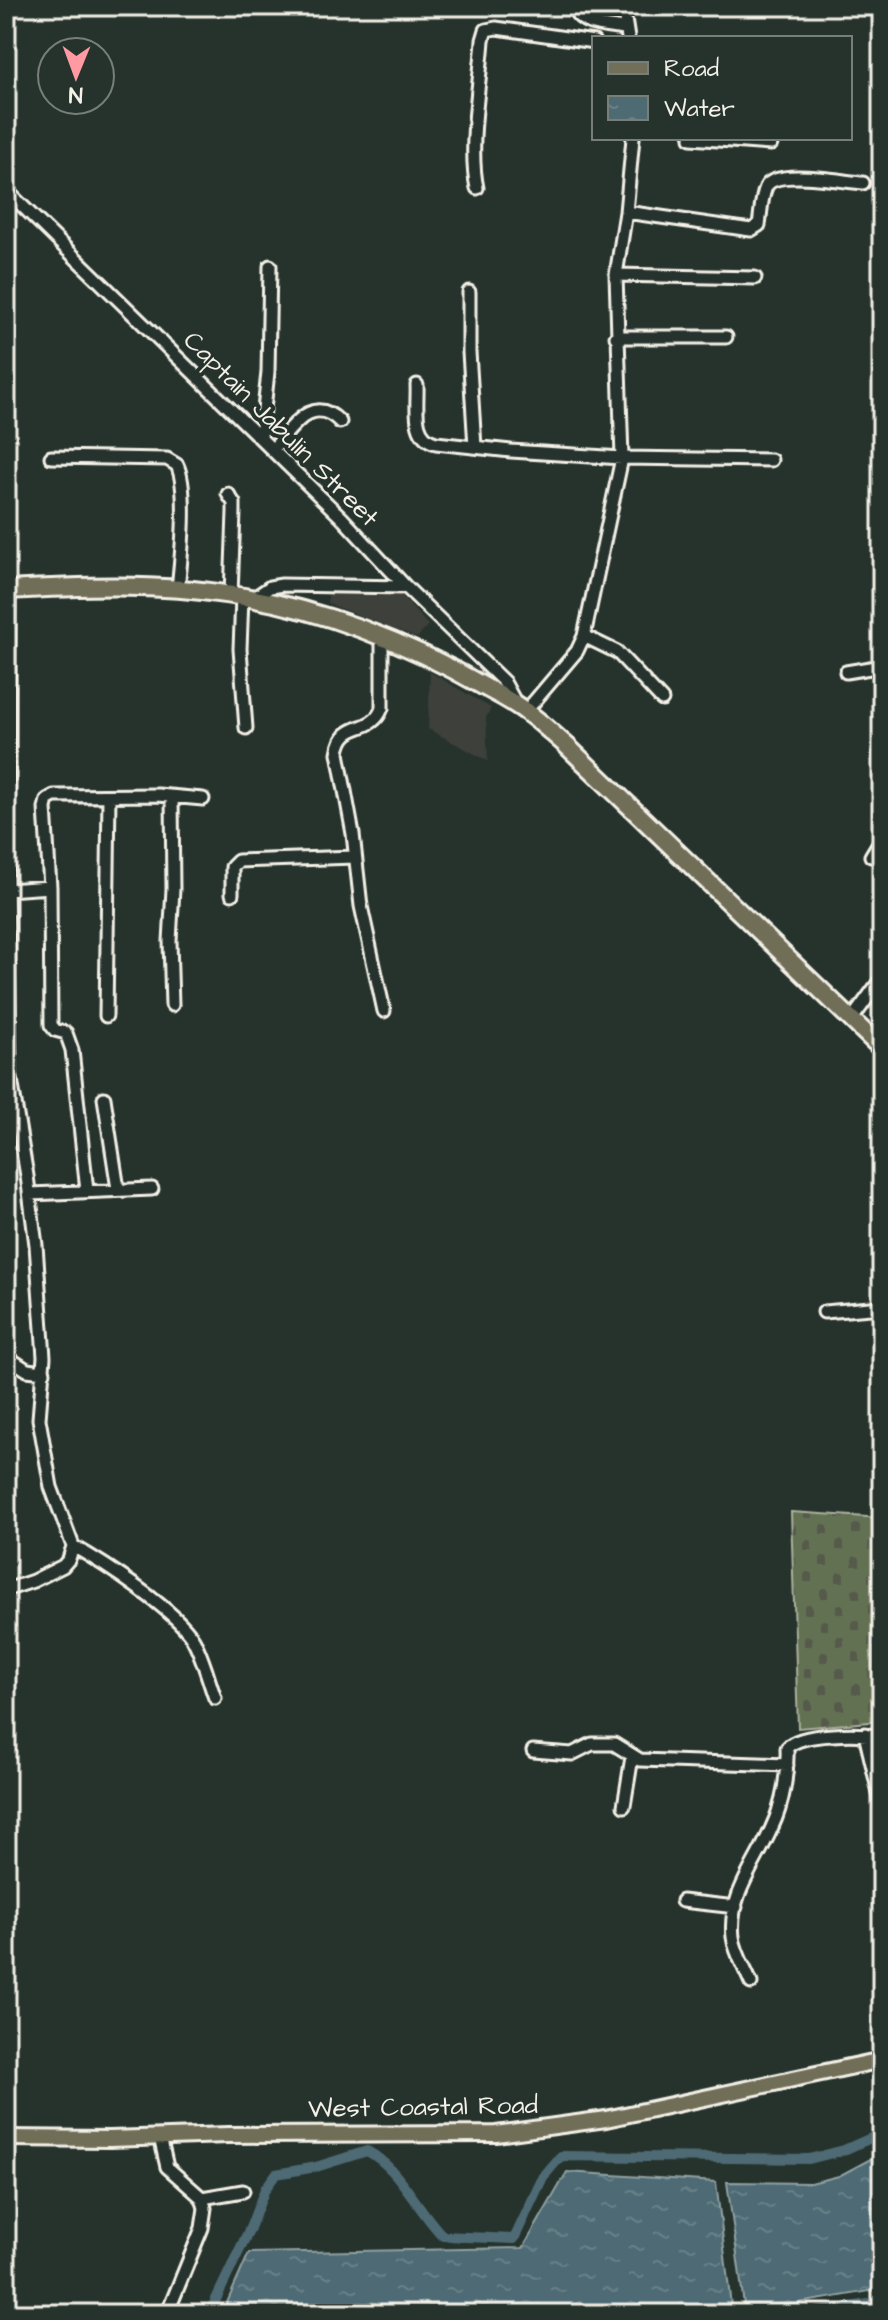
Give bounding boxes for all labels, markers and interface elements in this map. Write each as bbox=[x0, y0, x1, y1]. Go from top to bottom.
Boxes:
north arrow bbox=[36, 36, 116, 116]
legend bbox=[592, 36, 852, 140]
text: Road bbox=[664, 52, 719, 86]
text: N bbox=[68, 79, 83, 110]
text: Water bbox=[664, 92, 735, 126]
street label: Captain Jabulin Street bbox=[175, 323, 387, 535]
street label: West Coastal Road bbox=[308, 2087, 538, 2127]

